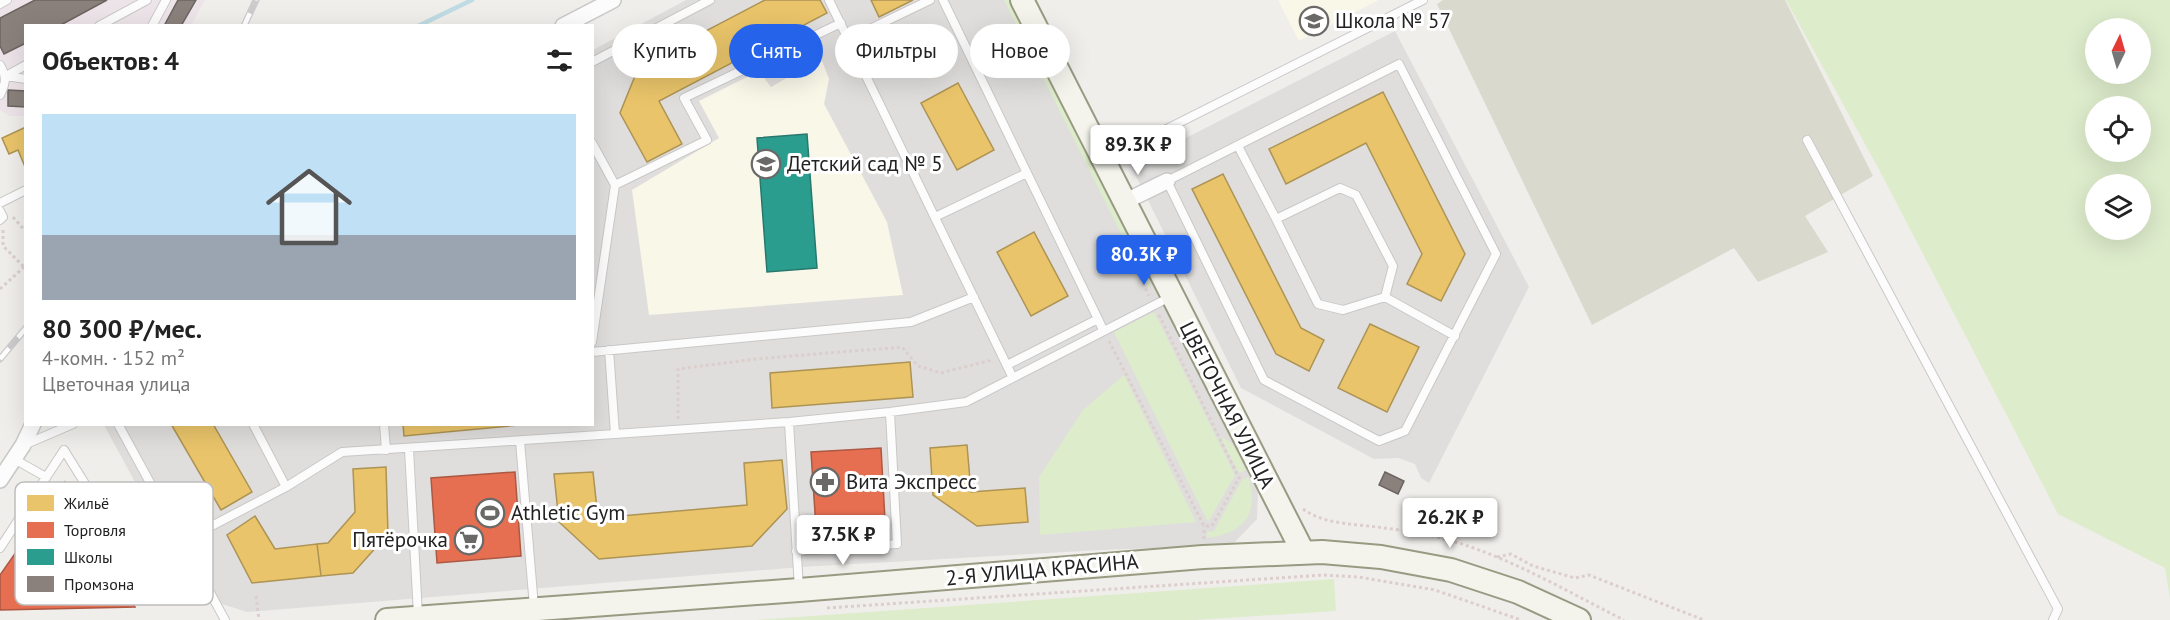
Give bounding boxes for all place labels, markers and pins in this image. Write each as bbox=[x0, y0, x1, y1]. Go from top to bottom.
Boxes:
school or university icon: Школа № 57 bbox=[1298, 5, 1330, 37]
place label: Школа № 57 bbox=[1335, 7, 1451, 34]
pin: 89.3K ₽ bbox=[1083, 125, 1193, 176]
school or university icon: Детский сад № 5 bbox=[750, 148, 782, 180]
place label: Детский сад № 5 bbox=[787, 150, 943, 177]
pin: 80.3K ₽ bbox=[1089, 235, 1199, 286]
pharmacy icon: Вита Экспресс bbox=[809, 466, 841, 498]
place label: Вита Экспресс bbox=[846, 468, 977, 495]
sports icon: Athletic Gym bbox=[474, 497, 506, 529]
pin: 26.2K ₽ bbox=[1395, 498, 1505, 549]
place label: Athletic Gym bbox=[511, 499, 625, 526]
pin: 37.5K ₽ bbox=[788, 515, 898, 566]
supermarket icon: Пятёрочка bbox=[453, 524, 485, 556]
place label: Пятёрочка bbox=[352, 526, 448, 553]

